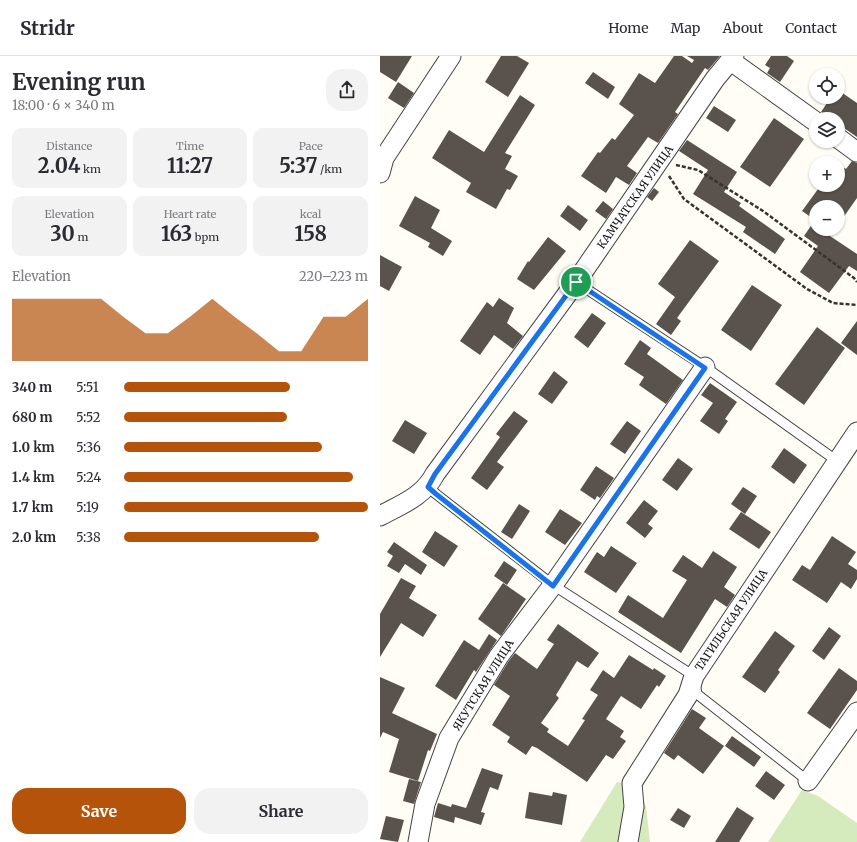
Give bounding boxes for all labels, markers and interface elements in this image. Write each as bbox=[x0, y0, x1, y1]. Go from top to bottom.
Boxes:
text: Stridr bbox=[20, 16, 75, 40]
text: Home bbox=[608, 19, 649, 37]
text: Map bbox=[671, 19, 700, 37]
text: About bbox=[722, 19, 763, 37]
text: Contact bbox=[785, 19, 837, 37]
text: Evening run bbox=[12, 68, 146, 96]
map controls bbox=[809, 68, 845, 236]
button: locate bbox=[809, 68, 845, 104]
button: share bbox=[326, 69, 368, 111]
text: 18:00 · 6 × 340 m bbox=[12, 97, 115, 114]
button: layers bbox=[809, 112, 845, 148]
text: Distance bbox=[46, 139, 92, 153]
text: Time bbox=[176, 139, 204, 153]
text: Pace bbox=[299, 139, 323, 153]
street label: КАМЧАТСКАЯ УЛИЦА bbox=[594, 142, 676, 251]
text: 2.04 bbox=[38, 153, 80, 178]
text: 11:27 bbox=[167, 153, 213, 178]
text: 5:37 bbox=[279, 153, 317, 178]
button: + bbox=[809, 156, 845, 192]
text: km bbox=[80, 162, 101, 176]
text: /km bbox=[317, 162, 342, 176]
button: − bbox=[809, 200, 845, 236]
text: Elevation bbox=[44, 207, 94, 221]
text: Heart rate bbox=[164, 207, 216, 221]
text: kcal bbox=[300, 207, 321, 221]
text: 30 bbox=[50, 221, 75, 246]
text: 163 bbox=[161, 221, 192, 246]
text: 158 bbox=[294, 221, 327, 246]
text: m bbox=[75, 230, 88, 244]
text: bpm bbox=[192, 230, 219, 244]
pin bbox=[559, 265, 593, 299]
text: Elevation bbox=[12, 268, 71, 285]
text: 220–223 m bbox=[299, 268, 368, 285]
icon: arrive bbox=[565, 271, 587, 293]
text: 340 m bbox=[12, 379, 52, 396]
text: 5:51 bbox=[76, 379, 99, 396]
text: 680 m bbox=[12, 409, 53, 426]
text: 5:52 bbox=[76, 409, 101, 426]
text: 1.0 km bbox=[12, 439, 55, 456]
text: 5:36 bbox=[76, 439, 101, 456]
text: 1.4 km bbox=[12, 469, 55, 486]
text: 5:24 bbox=[76, 469, 101, 486]
text: 1.7 km bbox=[12, 499, 53, 516]
text: 5:19 bbox=[76, 499, 99, 516]
text: 2.0 km bbox=[12, 529, 56, 546]
text: 5:38 bbox=[76, 529, 101, 546]
street label: ТАГИЛЬСКАЯ УЛИЦА bbox=[692, 566, 770, 673]
street label: ЯКУТСКАЯ УЛИЦА bbox=[449, 637, 517, 733]
button: Save bbox=[12, 788, 186, 834]
button: Share bbox=[194, 788, 368, 834]

